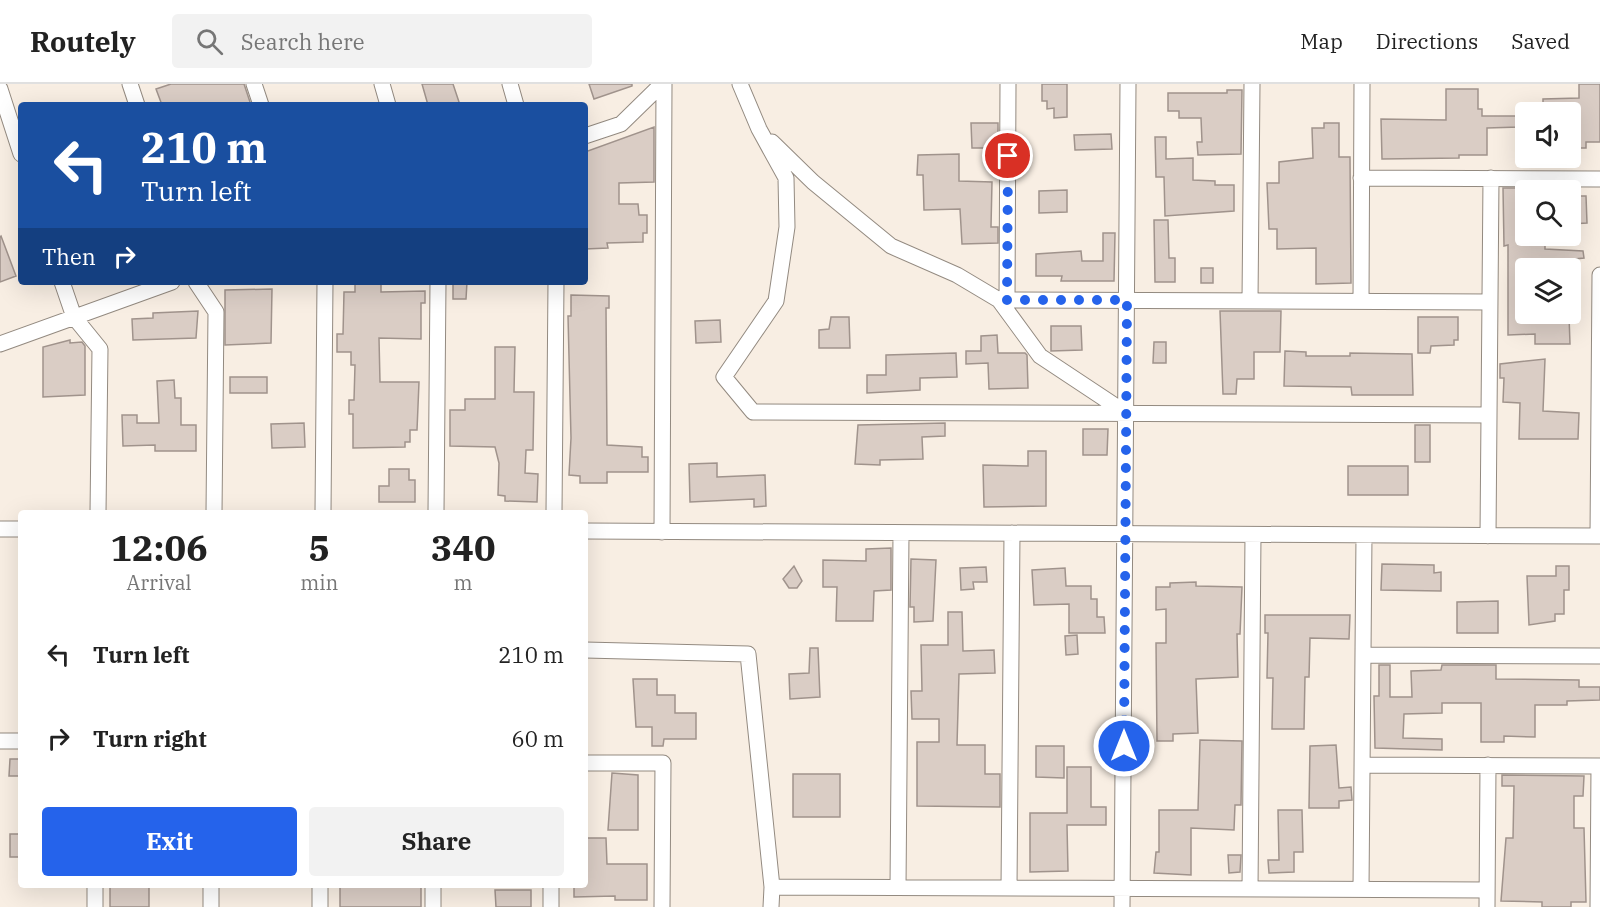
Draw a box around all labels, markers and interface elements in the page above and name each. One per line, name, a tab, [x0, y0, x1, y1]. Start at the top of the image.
search box	[172, 14, 592, 68]
text: Routely	[30, 23, 136, 60]
icon: search	[193, 25, 226, 58]
text: Search here	[241, 27, 365, 56]
text: Map	[1300, 27, 1343, 55]
text: Directions	[1376, 27, 1478, 55]
text: Saved	[1511, 27, 1570, 55]
map controls	[1515, 102, 1581, 324]
button: sound	[1515, 102, 1581, 168]
text: 210 m	[141, 120, 267, 175]
icon: left	[42, 126, 120, 204]
pin	[982, 130, 1033, 181]
icon: arrive	[991, 139, 1024, 172]
text: Turn left	[141, 173, 252, 208]
button: search	[1515, 180, 1581, 246]
icon: right	[108, 240, 141, 273]
text: Then	[42, 242, 96, 271]
button: layers	[1515, 258, 1581, 324]
text: 12:06	[110, 524, 208, 571]
text: 5	[308, 524, 330, 571]
text: 340	[431, 524, 496, 571]
text: Arrival	[127, 569, 192, 596]
text: min	[300, 569, 338, 596]
text: m	[454, 569, 473, 596]
icon: left	[42, 638, 75, 671]
text: Turn left	[93, 640, 189, 669]
text: 210 m	[498, 640, 564, 669]
position arrow	[1092, 714, 1156, 778]
icon: right	[42, 722, 75, 755]
text: Turn right	[93, 724, 207, 753]
text: 60 m	[512, 724, 564, 753]
button: Exit	[42, 807, 297, 876]
button: Share	[309, 807, 564, 876]

